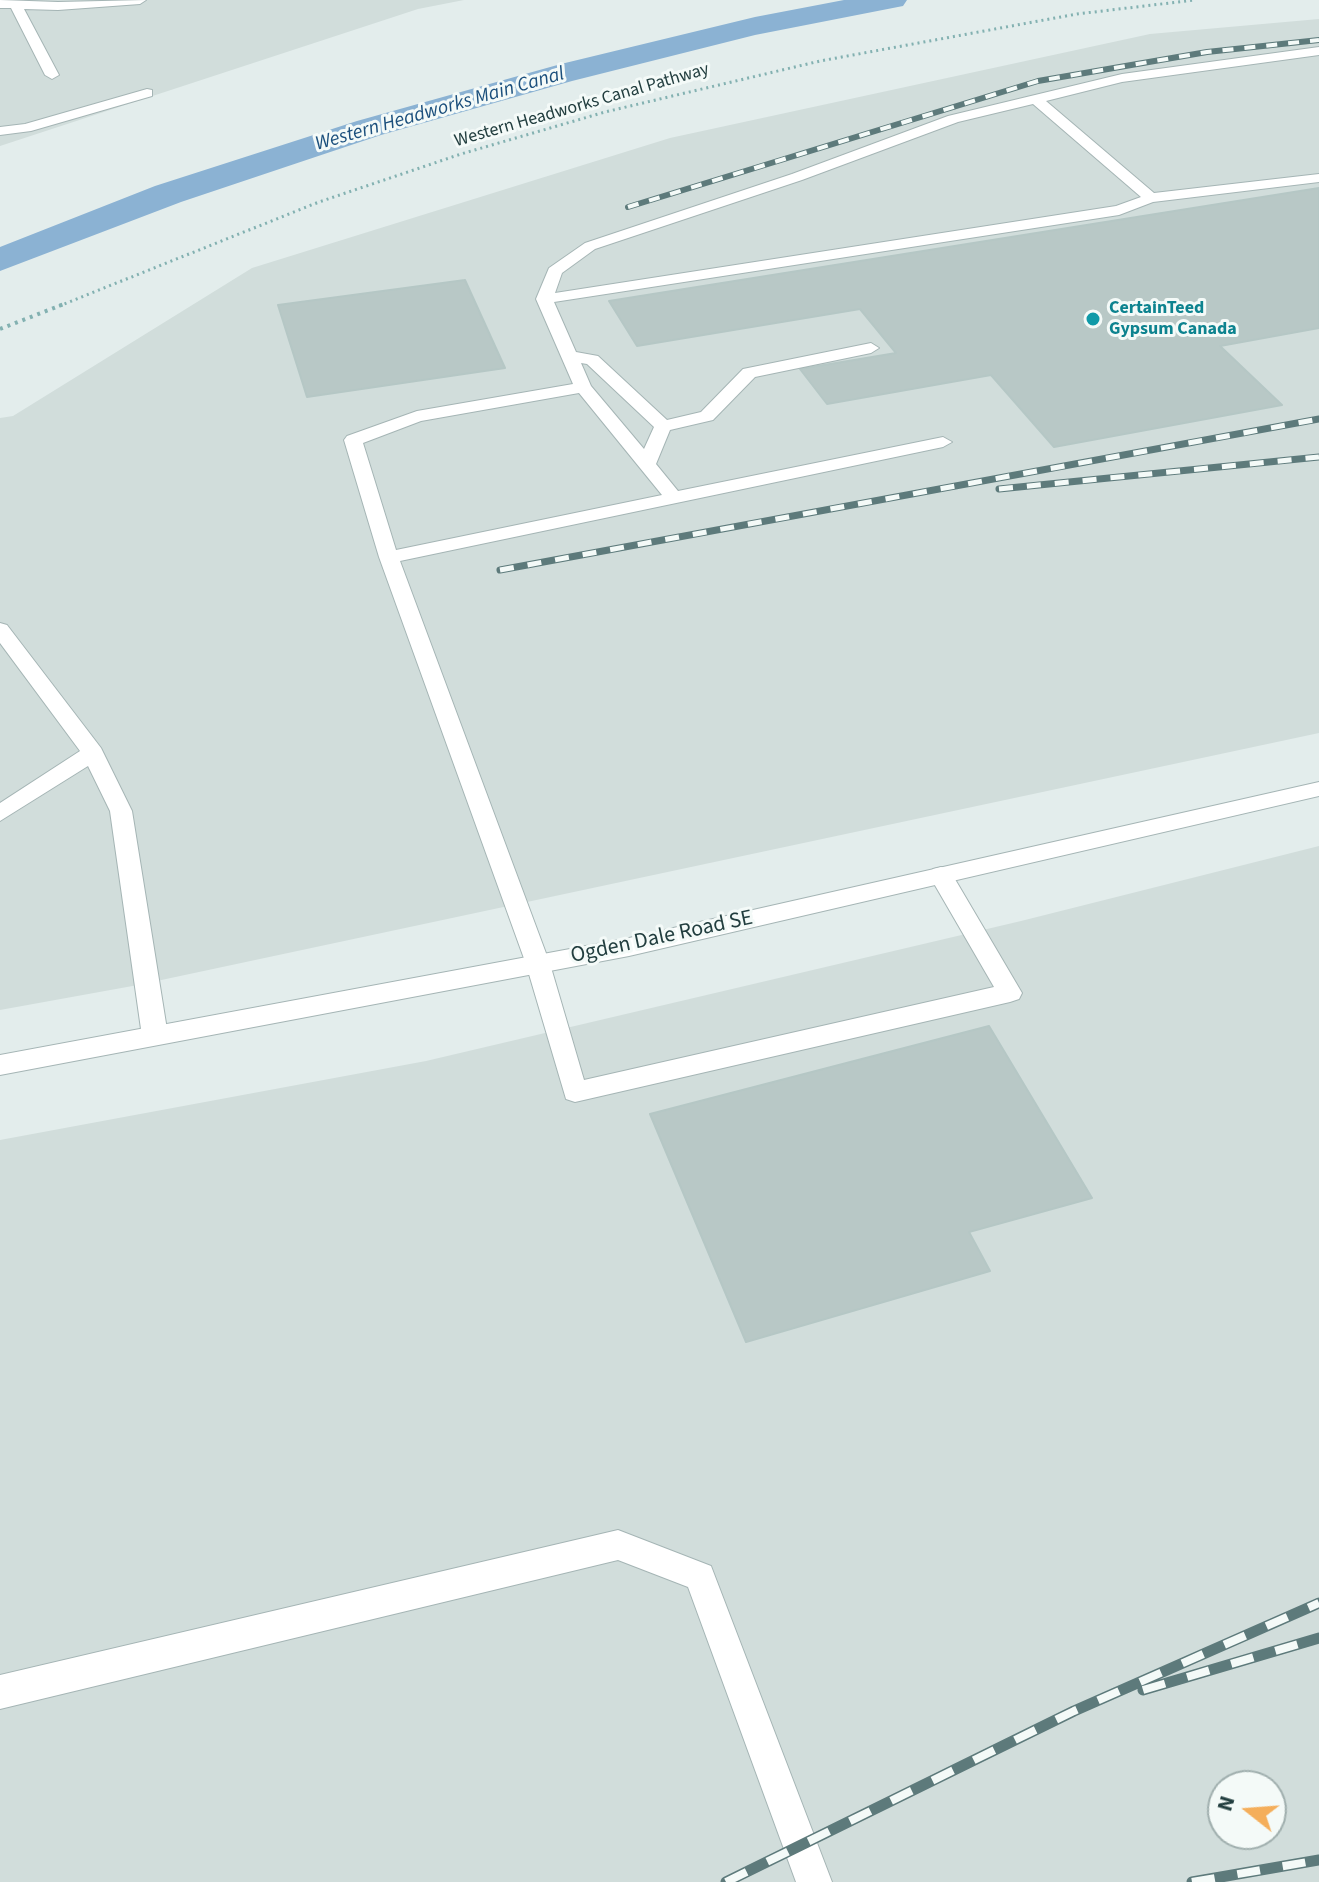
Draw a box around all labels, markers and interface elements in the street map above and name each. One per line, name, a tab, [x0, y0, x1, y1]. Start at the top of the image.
street label: Western Headworks Canal Pathway	[452, 59, 712, 153]
water label: Western Headworks Main Canal	[313, 63, 567, 157]
place label: CertainTeed Gypsum Canada	[1109, 298, 1237, 340]
marker: CertainTeed Gypsum Canada	[1084, 310, 1102, 328]
street label: Ogden Dale Road SE	[569, 906, 755, 970]
north arrow	[1207, 1770, 1287, 1850]
text: N	[1209, 1792, 1243, 1815]

